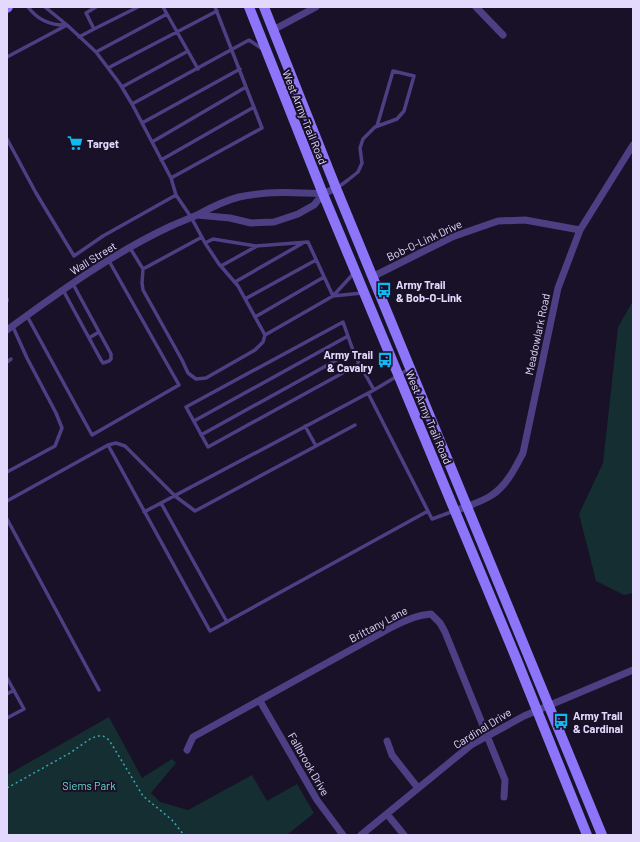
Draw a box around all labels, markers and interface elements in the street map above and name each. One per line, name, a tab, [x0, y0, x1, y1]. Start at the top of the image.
street label: West Army Trail Road	[280, 68, 330, 166]
supermarket icon: Target	[66, 134, 84, 152]
place label: Target	[87, 137, 119, 150]
street label: Bob-O-Link Drive	[384, 217, 464, 263]
street label: Wall Street	[67, 239, 119, 277]
place label: Army Trail & Bob-O-Link	[396, 278, 462, 304]
bus stop icon: Army Trail & Bob-O-Link	[375, 281, 393, 299]
street label: Meadowlark Road	[522, 292, 552, 376]
place label: Army Trail & Cavalry	[323, 348, 373, 374]
bus stop icon: Army Trail & Cavalry	[376, 351, 394, 369]
street label: West Army Trail Road	[403, 368, 455, 466]
street label: Brittany Lane	[347, 603, 409, 645]
street label: Cardinal Drive	[451, 705, 513, 751]
place label: Army Trail & Cardinal	[573, 709, 623, 735]
bus stop icon: Army Trail & Cardinal	[552, 712, 570, 730]
street label: Fallbrook Drive	[286, 730, 332, 798]
park label: Siems Park	[62, 779, 116, 792]

